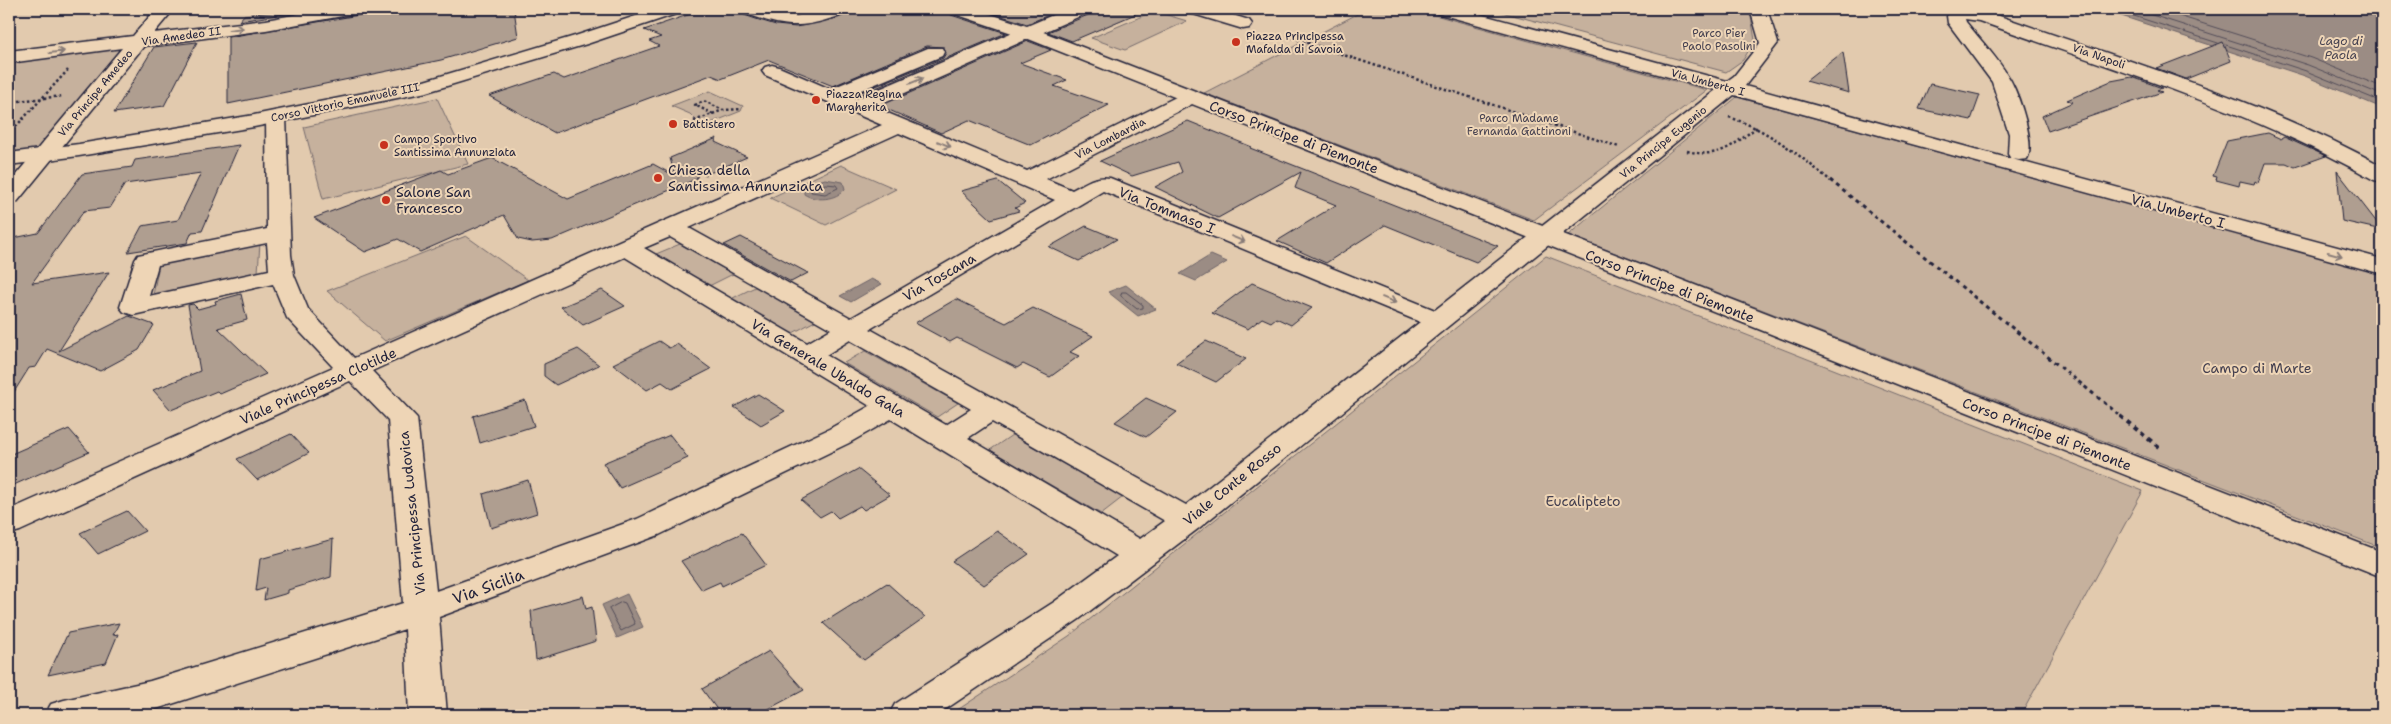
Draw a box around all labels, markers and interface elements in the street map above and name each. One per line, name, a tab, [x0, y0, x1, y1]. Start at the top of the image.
street label: Via Amedeo II	[140, 23, 222, 49]
one-way arrow	[227, 24, 243, 34]
park label: Parco Pier Paolo Pasolini	[1682, 26, 1756, 54]
place label: Piazza Principessa Mafalda di Savoia	[1246, 29, 1344, 57]
water label: Lago di Paola	[2319, 33, 2363, 63]
marker: Piazza Principessa Mafalda di Savoia	[1230, 36, 1242, 48]
street label: Via Napoli	[2070, 40, 2127, 73]
street label: Via Principe Amedeo	[55, 46, 136, 140]
one-way arrow	[49, 47, 65, 57]
street label: Via Umberto I	[1669, 65, 1747, 100]
one-way arrow	[908, 75, 923, 85]
street label: Corso Vittorio Emanuele III	[270, 79, 421, 126]
place label: Piazza Regina Margherita	[826, 87, 902, 115]
marker: Piazza Regina Margherita	[810, 94, 822, 106]
street label: Corso Principe di Piemonte	[1207, 96, 1381, 178]
street label: Via Principe Eugenio	[1617, 102, 1710, 182]
park label: Parco Madame Fernanda Gattinoni	[1467, 111, 1571, 139]
street label: Via Lombardia	[1072, 114, 1148, 163]
place label: Battistero	[683, 117, 735, 132]
marker: Battistero	[667, 118, 679, 130]
place label: Campo Sportivo Santissima Annunziata	[394, 132, 516, 160]
marker: Campo Sportivo Santissima Annunziata	[378, 139, 390, 151]
one-way arrow	[936, 140, 951, 149]
place label: Chiesa della Santissima Annunziata	[668, 161, 823, 195]
marker: Chiesa della Santissima Annunziata	[652, 172, 664, 184]
street label: Via Tommaso I	[1116, 182, 1218, 238]
place label: Salone San Francesco	[396, 183, 471, 217]
street label: Via Umberto I	[2129, 190, 2227, 232]
marker: Salone San Francesco	[380, 194, 392, 206]
one-way arrow	[1230, 235, 1245, 244]
street label: Corso Principe di Piemonte	[1583, 245, 1757, 327]
street label: Via Toscana	[899, 249, 979, 305]
one-way arrow	[2327, 250, 2343, 259]
one-way arrow	[1381, 296, 1396, 305]
street label: Via Generale Ubaldo Gala	[748, 315, 909, 421]
street label: Viale Principessa Clotilde	[237, 343, 399, 429]
park label: Campo di Marte	[2202, 359, 2312, 377]
street label: Corso Principe di Piemonte	[1960, 393, 2134, 475]
street label: Via Principessa Ludovica	[394, 430, 430, 596]
street label: Viale Conte Rosso	[1179, 439, 1285, 529]
park label: Eucalipteto	[1545, 492, 1621, 510]
street label: Via Sicilia	[450, 564, 527, 609]

